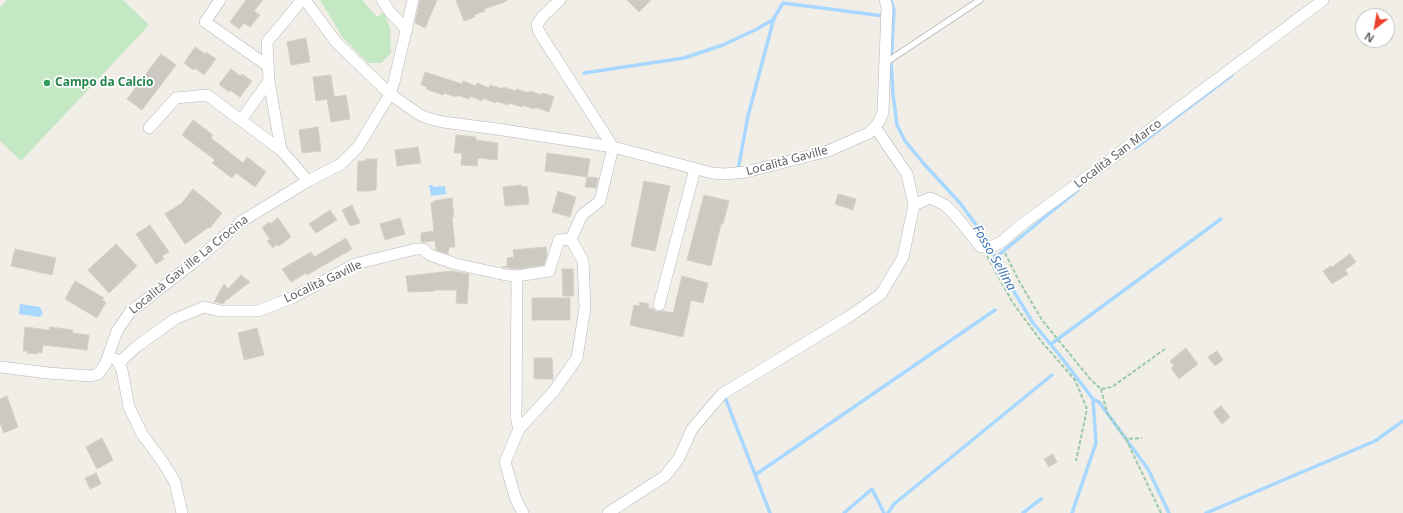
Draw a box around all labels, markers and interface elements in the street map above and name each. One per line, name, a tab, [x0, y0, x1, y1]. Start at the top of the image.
north arrow	[1355, 8, 1395, 48]
text: N	[1361, 29, 1377, 47]
place label: Campo da Calcio	[55, 76, 153, 90]
marker: Campo da Calcio	[42, 78, 52, 88]
street label: Località San Marco	[1071, 116, 1165, 192]
street label: Località Gaville	[745, 143, 829, 179]
street label: Località Gav ille La Crocina	[127, 213, 251, 317]
water label: Fosso Sellina	[969, 222, 1019, 294]
street label: Località Gaville	[282, 258, 364, 306]

